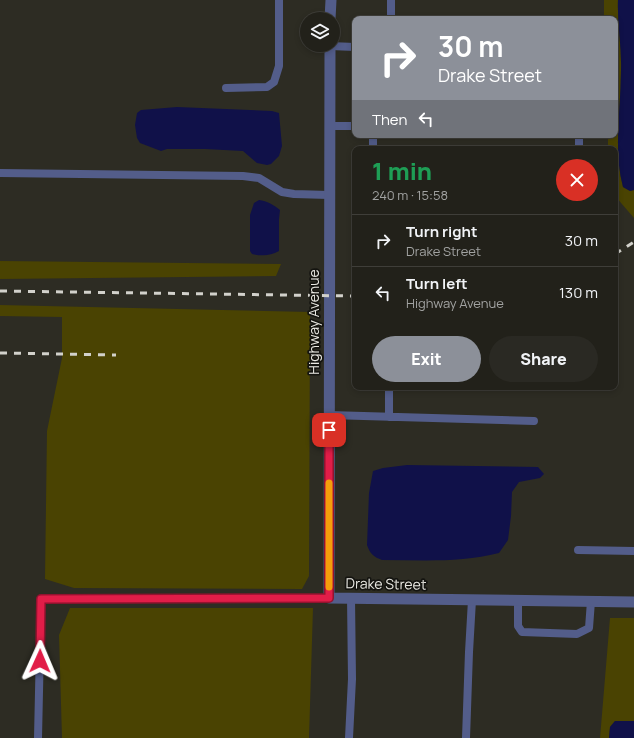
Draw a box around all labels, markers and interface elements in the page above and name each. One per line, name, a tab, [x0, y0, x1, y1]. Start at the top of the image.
map controls	[300, 12, 340, 52]
button: layers	[300, 12, 340, 52]
text: 30 m	[438, 27, 503, 65]
icon: right	[372, 32, 424, 84]
text: Drake Street	[438, 63, 542, 87]
icon: left	[415, 108, 437, 130]
text: Then	[372, 109, 407, 130]
text: 1 min	[372, 154, 432, 187]
button: close	[556, 159, 598, 201]
text: 240 m · 15:58	[372, 186, 448, 204]
text: Turn right	[406, 221, 477, 242]
icon: right	[372, 230, 394, 252]
text: 30 m	[565, 230, 598, 251]
text: Drake Street	[406, 242, 481, 260]
street label: Highway Avenue	[304, 269, 323, 375]
text: Turn left	[406, 273, 468, 294]
icon: left	[372, 282, 394, 304]
text: 130 m	[559, 282, 598, 303]
text: Highway Avenue	[406, 294, 504, 312]
button: Exit	[372, 336, 481, 382]
button: Share	[489, 336, 598, 382]
pin	[312, 413, 346, 447]
icon: arrive	[318, 419, 340, 441]
street label: Drake Street	[345, 573, 427, 594]
position arrow	[19, 640, 61, 682]

